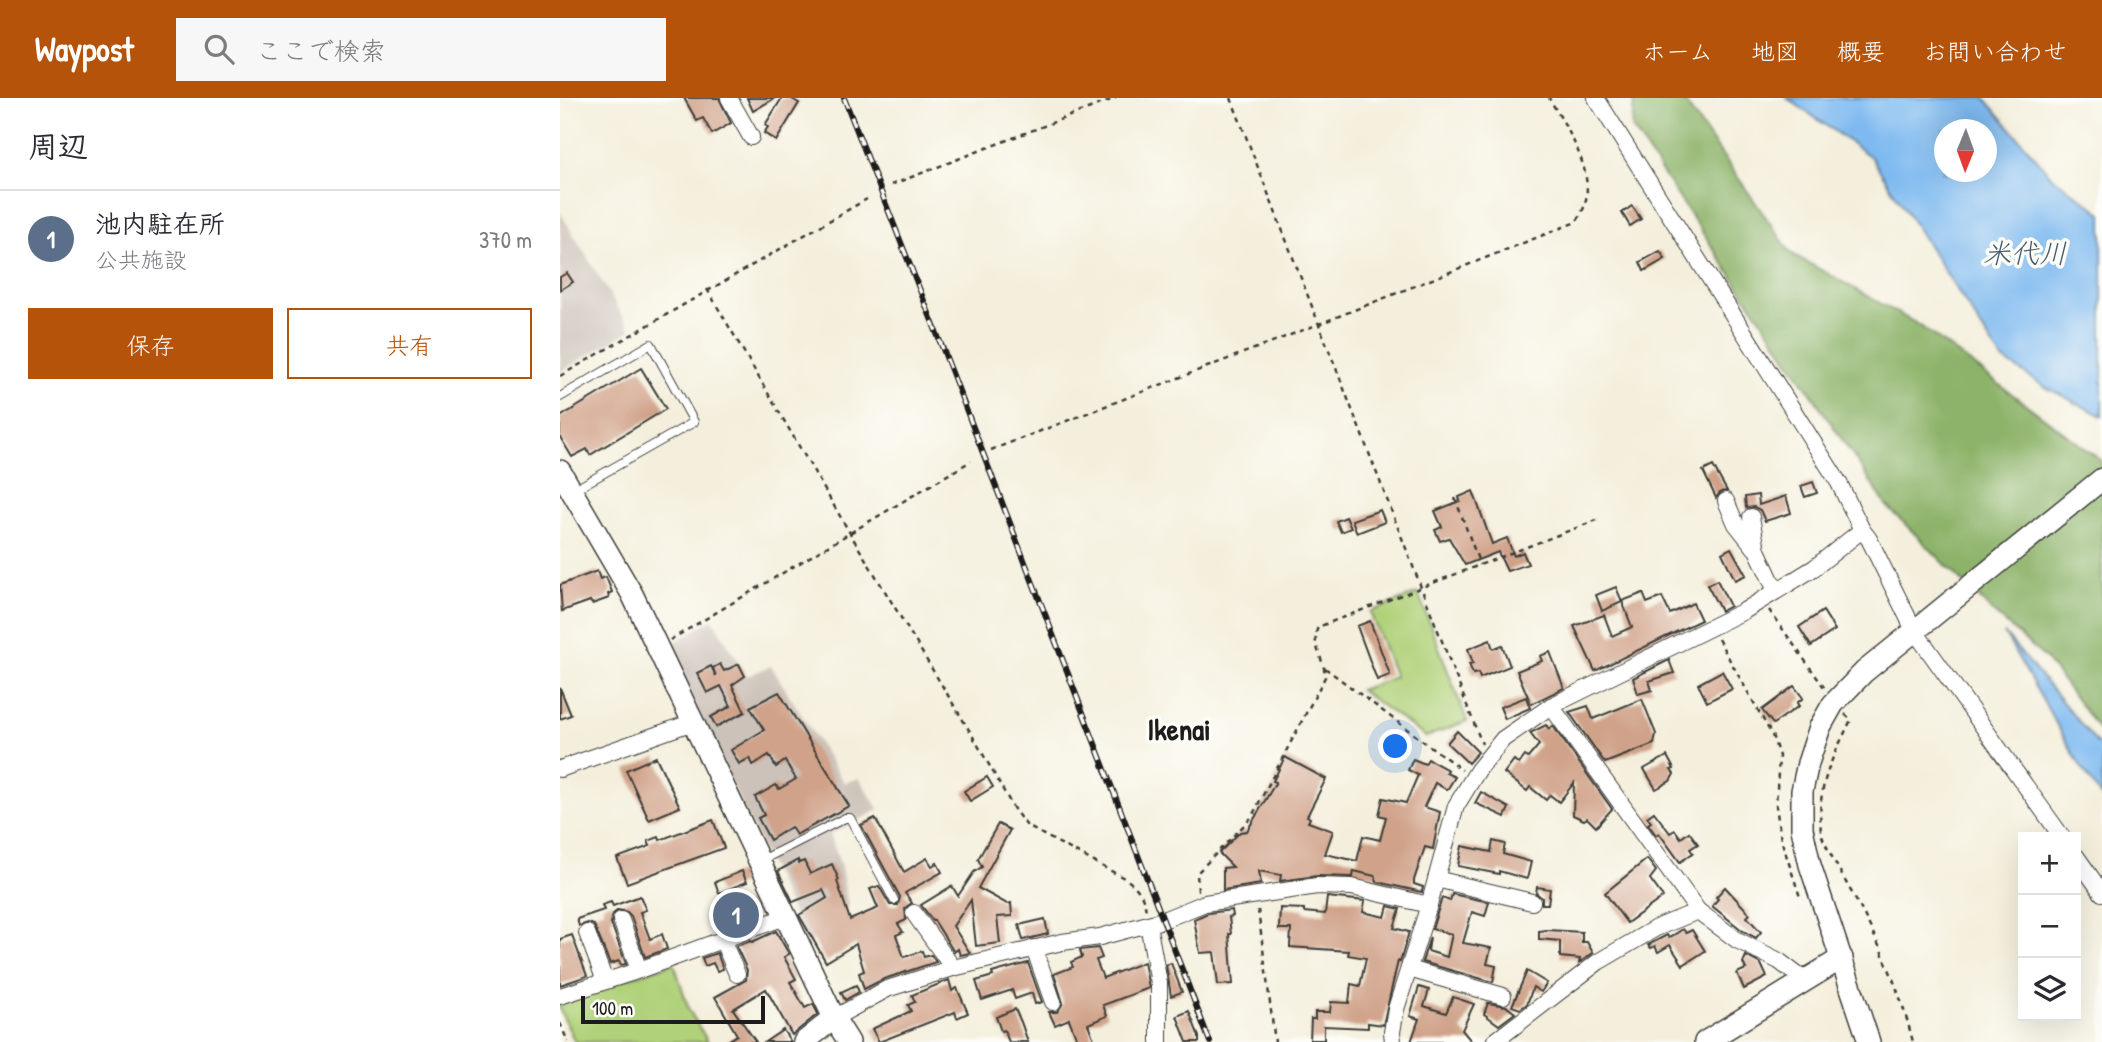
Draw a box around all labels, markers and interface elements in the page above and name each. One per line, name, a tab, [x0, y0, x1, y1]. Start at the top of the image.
search box	[176, 18, 666, 81]
text: Waypost	[35, 27, 134, 71]
icon: search	[200, 30, 238, 68]
text: ここで検索	[256, 33, 386, 68]
text: ホーム	[1642, 35, 1713, 67]
text: 地図	[1751, 35, 1799, 67]
text: 概要	[1837, 35, 1885, 67]
text: お問い合わせ	[1923, 35, 2067, 67]
north arrow	[1934, 119, 1997, 182]
text: 周辺	[28, 126, 88, 166]
text: 池内駐在所	[95, 206, 225, 241]
text: 1	[47, 224, 55, 255]
text: 370 m	[479, 224, 532, 255]
water label: 米代川	[1983, 234, 2067, 272]
text: 公共施設	[95, 244, 187, 275]
button: 保存	[28, 308, 273, 379]
button: 共有	[287, 308, 532, 379]
district label: Ikenai	[1147, 709, 1211, 749]
your location	[1378, 729, 1412, 763]
map controls	[2018, 832, 2081, 1021]
button: +	[2018, 832, 2081, 895]
pin: 1	[713, 889, 759, 941]
button: −	[2018, 895, 2081, 958]
button: layers	[2018, 958, 2081, 1021]
scale bar	[581, 993, 765, 1025]
text: 100 m	[592, 995, 633, 1021]

